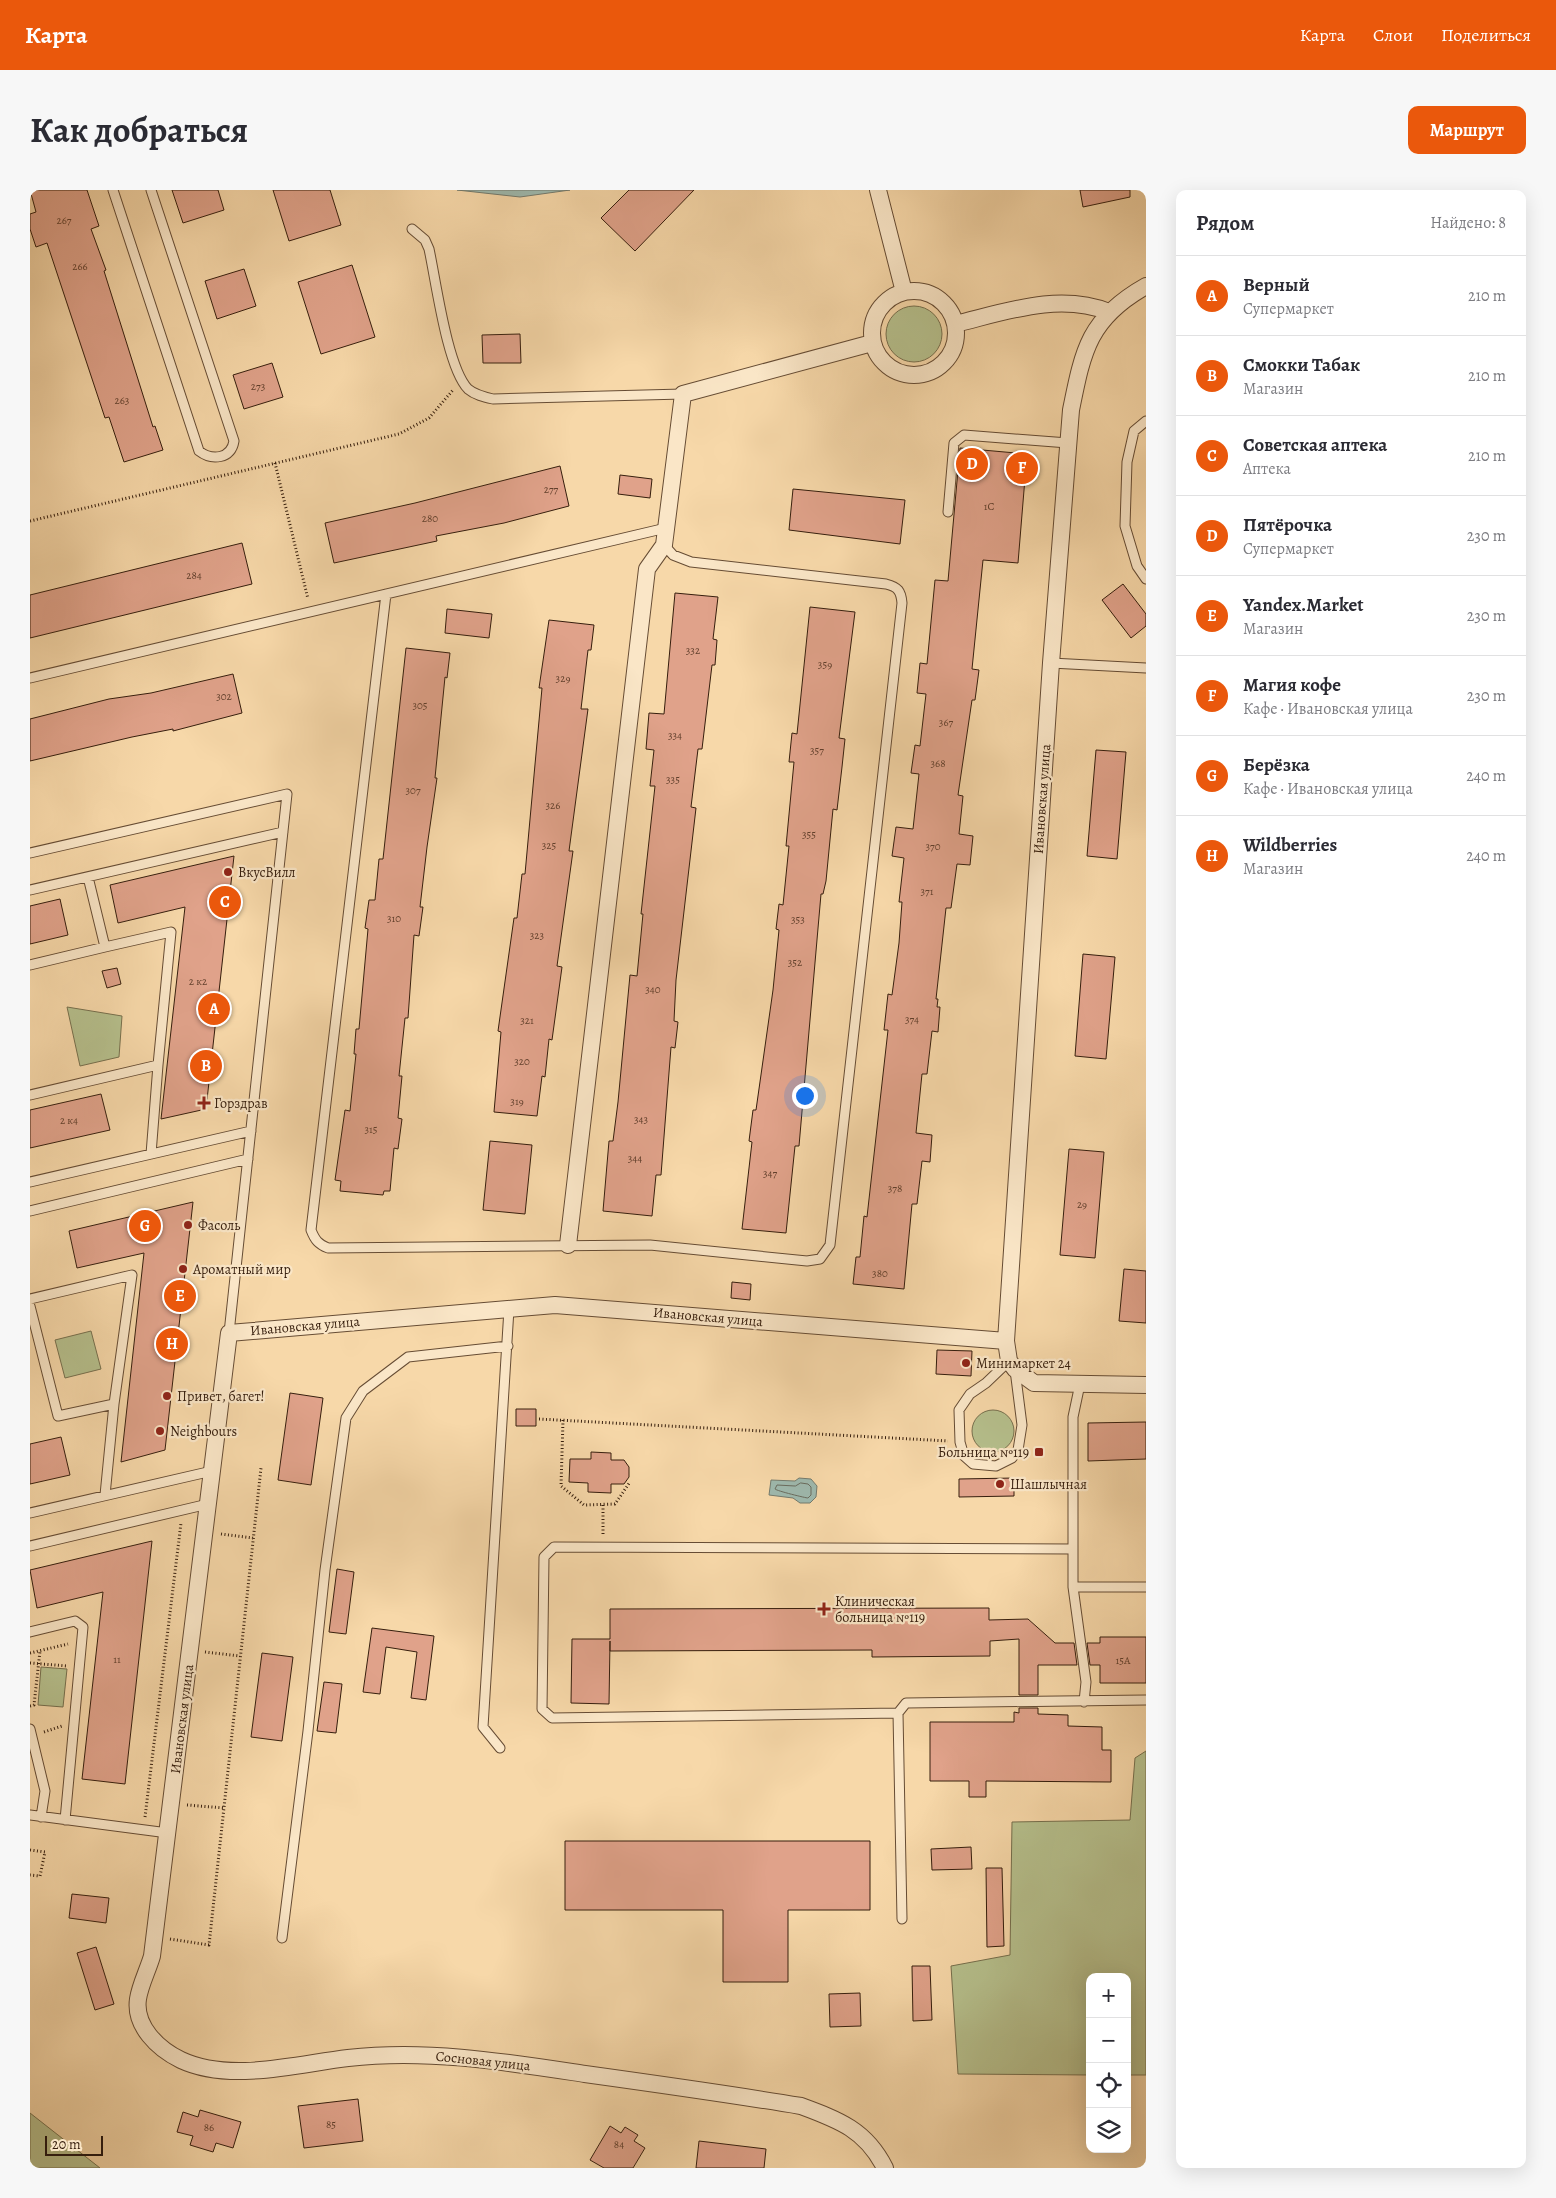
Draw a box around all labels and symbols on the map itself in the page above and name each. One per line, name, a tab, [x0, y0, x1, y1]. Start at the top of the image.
house number: 267	[57, 213, 72, 228]
house number: 266	[72, 259, 88, 274]
house number: 273	[251, 379, 265, 394]
house number: 263	[115, 393, 129, 408]
pin: D	[956, 445, 988, 483]
pin: F	[1006, 449, 1038, 487]
house number: 277	[544, 482, 559, 497]
house number: 1С	[984, 499, 994, 514]
house number: 280	[422, 511, 438, 526]
house number: 284	[186, 568, 202, 583]
house number: 332	[686, 643, 700, 658]
house number: 359	[818, 657, 832, 672]
house number: 329	[556, 671, 570, 686]
house number: 302	[216, 689, 232, 704]
house number: 305	[412, 698, 428, 713]
house number: 367	[939, 715, 954, 730]
house number: 334	[668, 728, 682, 743]
house number: 357	[810, 743, 824, 758]
street label: Ивановская улица	[1029, 743, 1055, 855]
house number: 368	[931, 756, 946, 771]
house number: 335	[666, 772, 680, 787]
house number: 307	[405, 783, 421, 798]
house number: 326	[546, 798, 560, 813]
house number: 355	[802, 827, 816, 842]
house number: 325	[542, 838, 557, 853]
house number: 370	[925, 839, 941, 854]
place label: ВкусВилл	[238, 863, 296, 882]
marker: ВкусВилл	[222, 866, 234, 878]
pin: C	[209, 883, 241, 921]
house number: 371	[921, 884, 934, 899]
house number: 310	[387, 911, 401, 926]
house number: 353	[791, 912, 805, 927]
house number: 323	[530, 928, 544, 943]
house number: 352	[788, 955, 802, 970]
house number: 2 к2	[189, 974, 207, 989]
house number: 340	[645, 982, 661, 997]
pin: A	[198, 990, 230, 1028]
house number: 374	[905, 1012, 919, 1027]
house number: 321	[520, 1013, 534, 1028]
pin: B	[190, 1047, 222, 1085]
house number: 320	[514, 1054, 530, 1069]
your location	[792, 1083, 818, 1109]
place label: Горздрав	[214, 1094, 268, 1113]
house number: 319	[510, 1094, 524, 1109]
marker: Горздрав	[198, 1097, 210, 1109]
house number: 343	[634, 1112, 648, 1127]
house number: 2 к4	[60, 1113, 78, 1128]
house number: 315	[364, 1122, 378, 1137]
house number: 344	[628, 1151, 642, 1166]
house number: 347	[763, 1166, 777, 1181]
house number: 378	[888, 1181, 902, 1196]
house number: 29	[1077, 1197, 1087, 1212]
pin: G	[129, 1207, 161, 1245]
place label: Фасоль	[198, 1216, 240, 1235]
marker: Фасоль	[182, 1219, 194, 1231]
place label: Ароматный мир	[192, 1260, 291, 1279]
marker: Ароматный мир	[177, 1263, 189, 1275]
house number: 380	[872, 1266, 888, 1281]
pin: E	[164, 1277, 196, 1315]
street label: Ивановская улица	[652, 1303, 764, 1331]
street label: Ивановская улица	[249, 1312, 361, 1340]
pin: H	[156, 1325, 188, 1363]
place label: Минимаркет 24	[976, 1354, 1071, 1373]
marker: Минимаркет 24	[960, 1357, 972, 1369]
place label: Привет, багет!	[177, 1387, 265, 1406]
marker: Привет, багет!	[161, 1390, 173, 1402]
place label: Neighbours	[170, 1422, 237, 1441]
marker: Neighbours	[154, 1425, 166, 1437]
place label: Больница №119	[938, 1443, 1029, 1462]
marker: Больница №119	[1033, 1446, 1045, 1458]
place label: Шашлычная	[1010, 1475, 1087, 1494]
marker: Шашлычная	[994, 1478, 1006, 1490]
place label: Клиническая больница №119	[835, 1592, 925, 1627]
marker: Клиническая больница №119	[817, 1602, 831, 1616]
house number: 11	[113, 1652, 121, 1667]
house number: 15А	[1116, 1653, 1131, 1668]
street label: Ивановская улица	[166, 1663, 198, 1775]
street label: Сосновая улица	[435, 2047, 532, 2075]
house number: 85	[326, 2117, 336, 2132]
house number: 86	[204, 2120, 214, 2135]
scale bar	[45, 2133, 102, 2156]
house number: 84	[614, 2137, 624, 2152]

